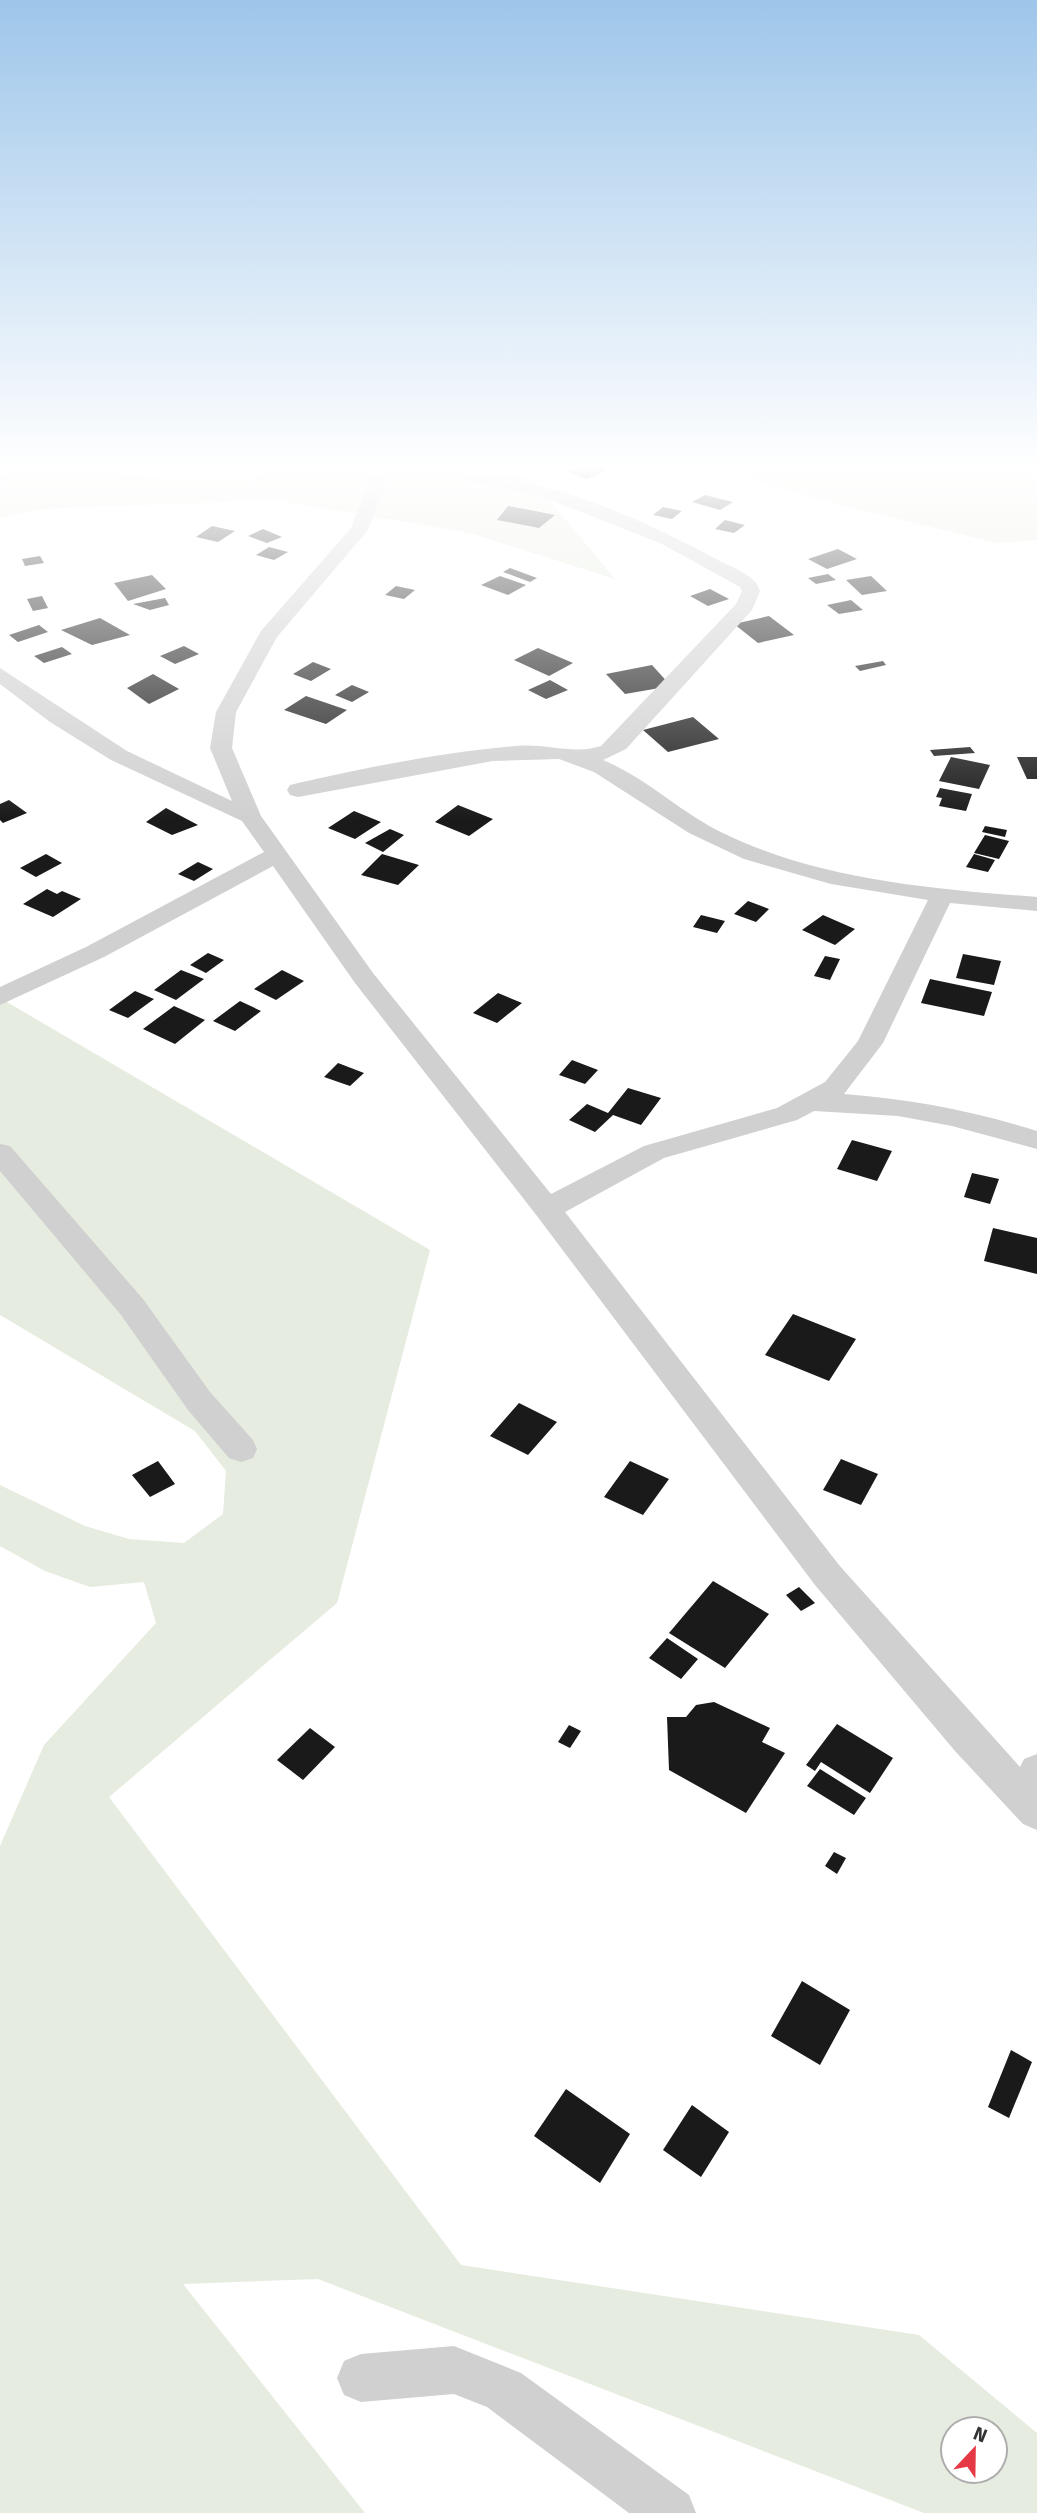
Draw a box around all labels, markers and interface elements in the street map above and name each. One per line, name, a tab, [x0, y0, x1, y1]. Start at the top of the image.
north arrow	[939, 2415, 1009, 2485]
text: N	[970, 2422, 990, 2448]

